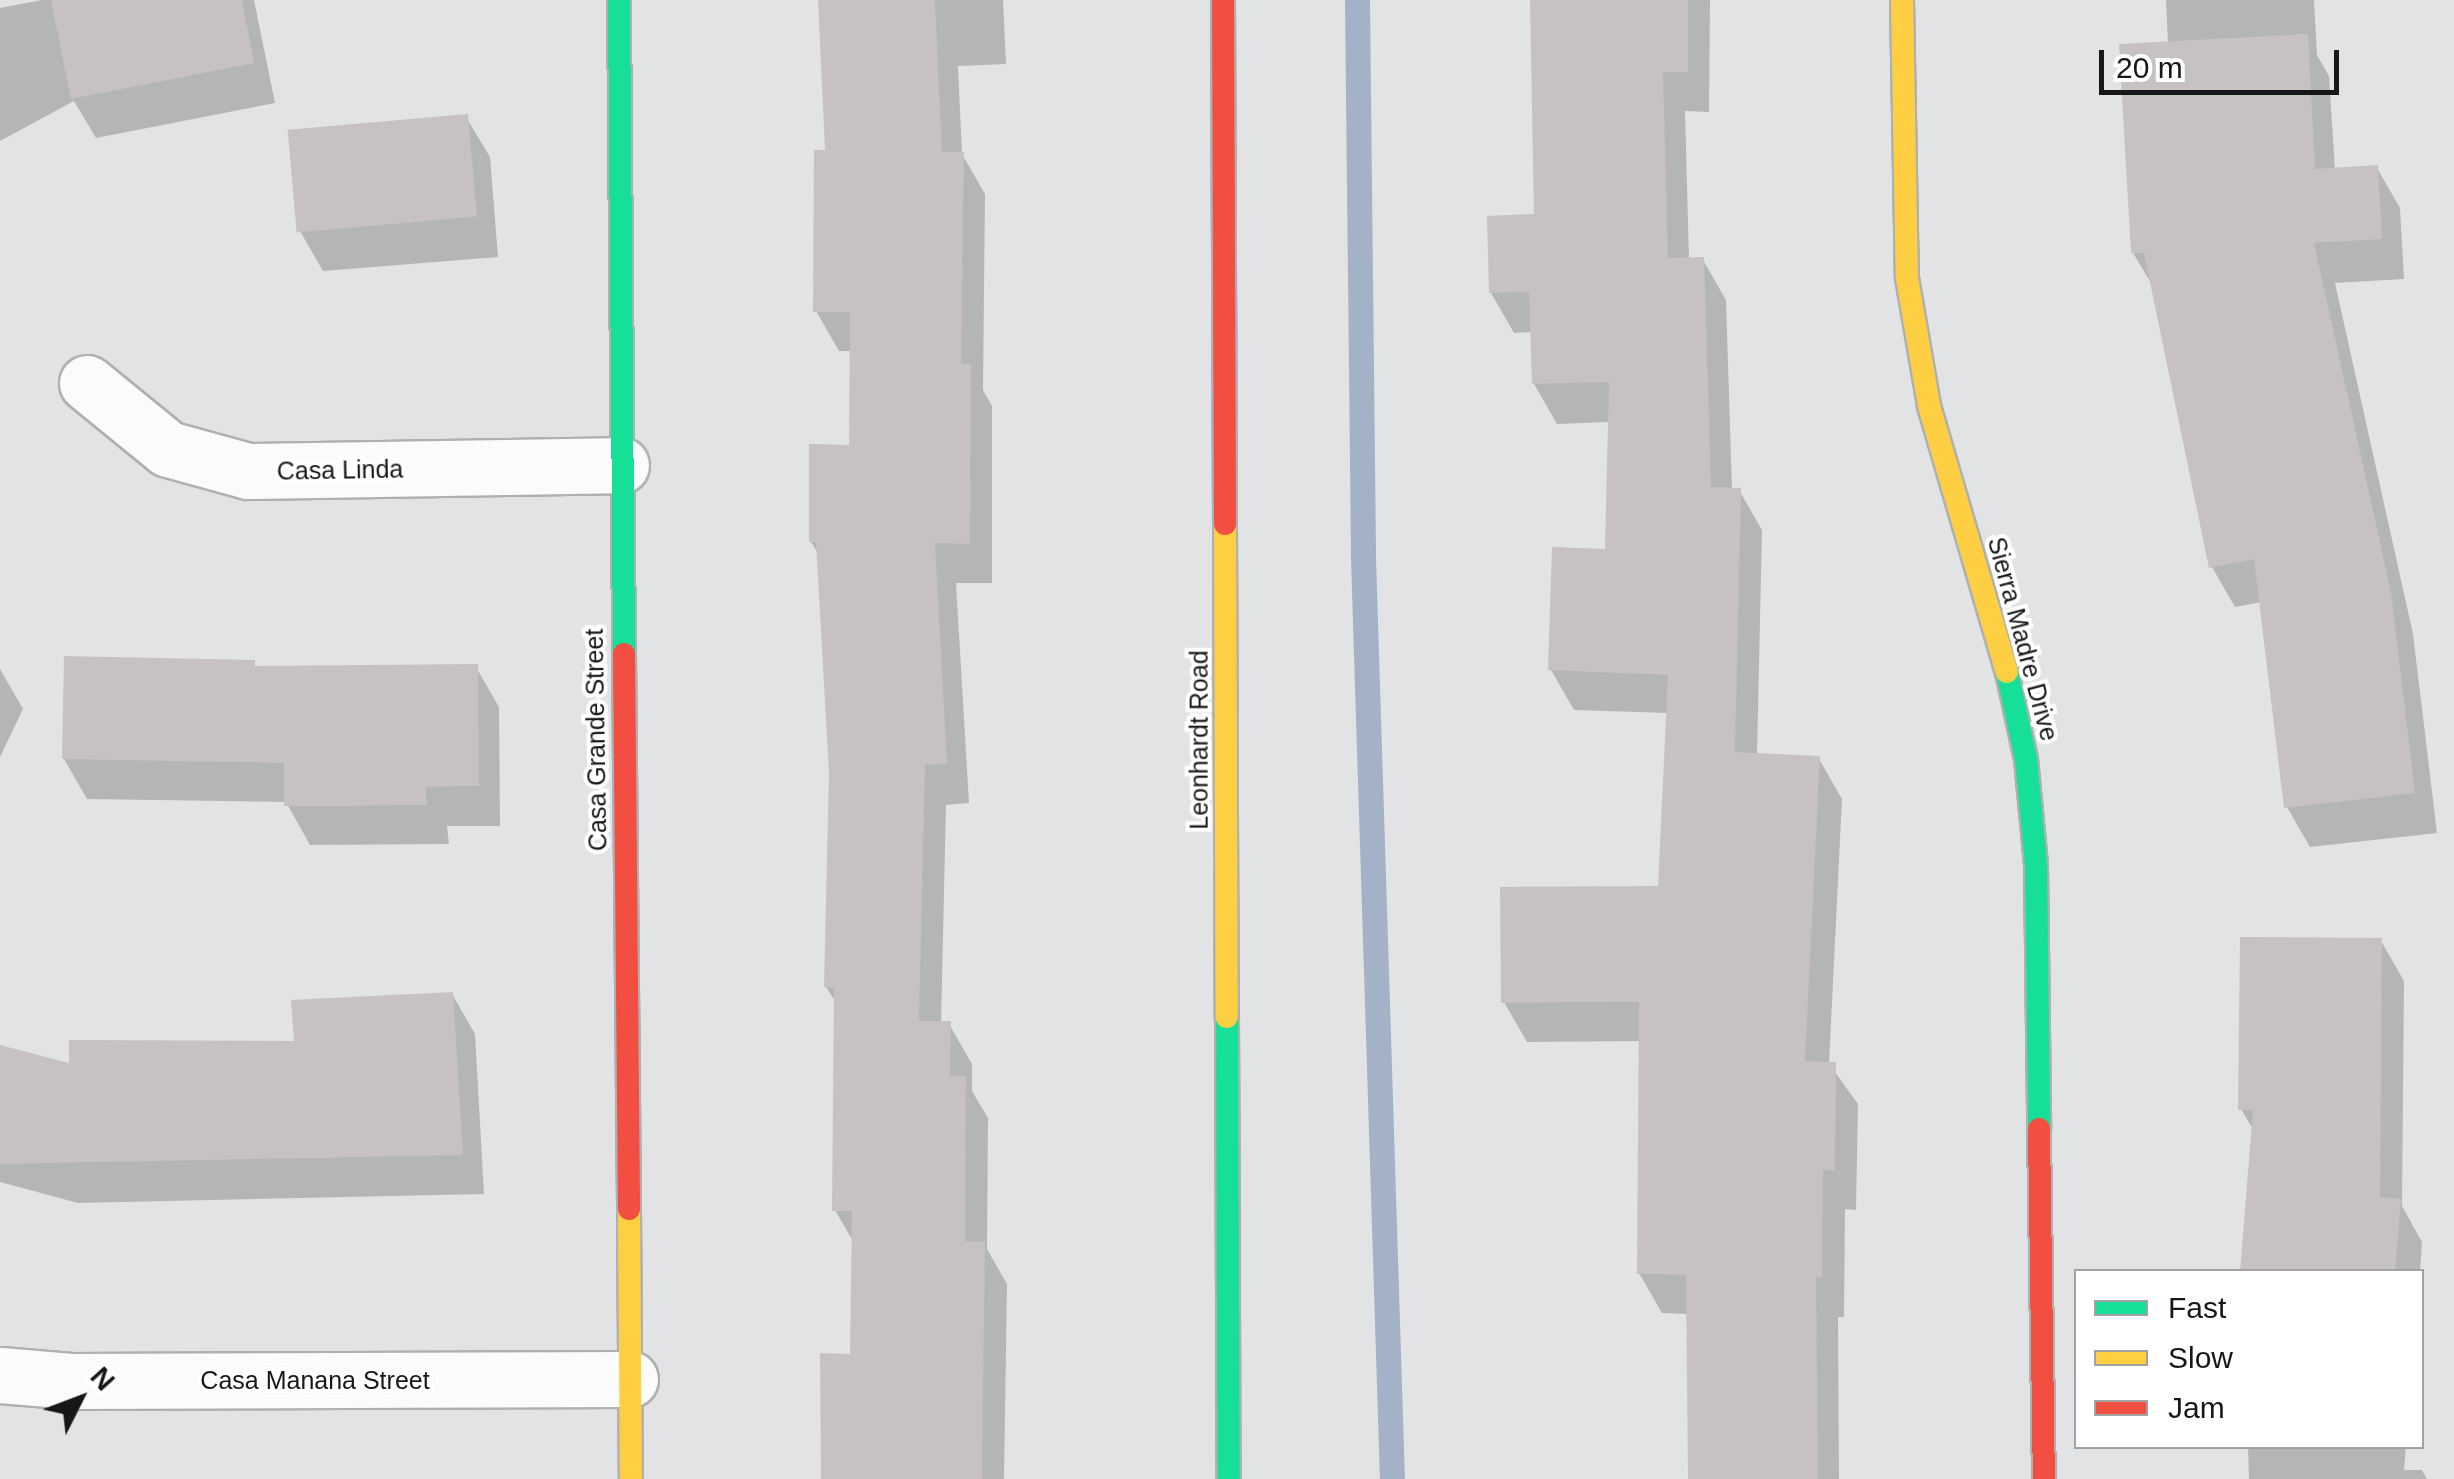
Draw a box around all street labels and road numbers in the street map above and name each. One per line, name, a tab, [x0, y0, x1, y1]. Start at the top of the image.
street label: Casa Linda	[277, 454, 403, 486]
street label: Sierra Madre Drive	[1981, 534, 2065, 744]
street label: Casa Grande Street	[579, 629, 613, 851]
street label: Leonhardt Road	[1184, 650, 1214, 830]
street label: Casa Manana Street	[200, 1365, 430, 1395]

